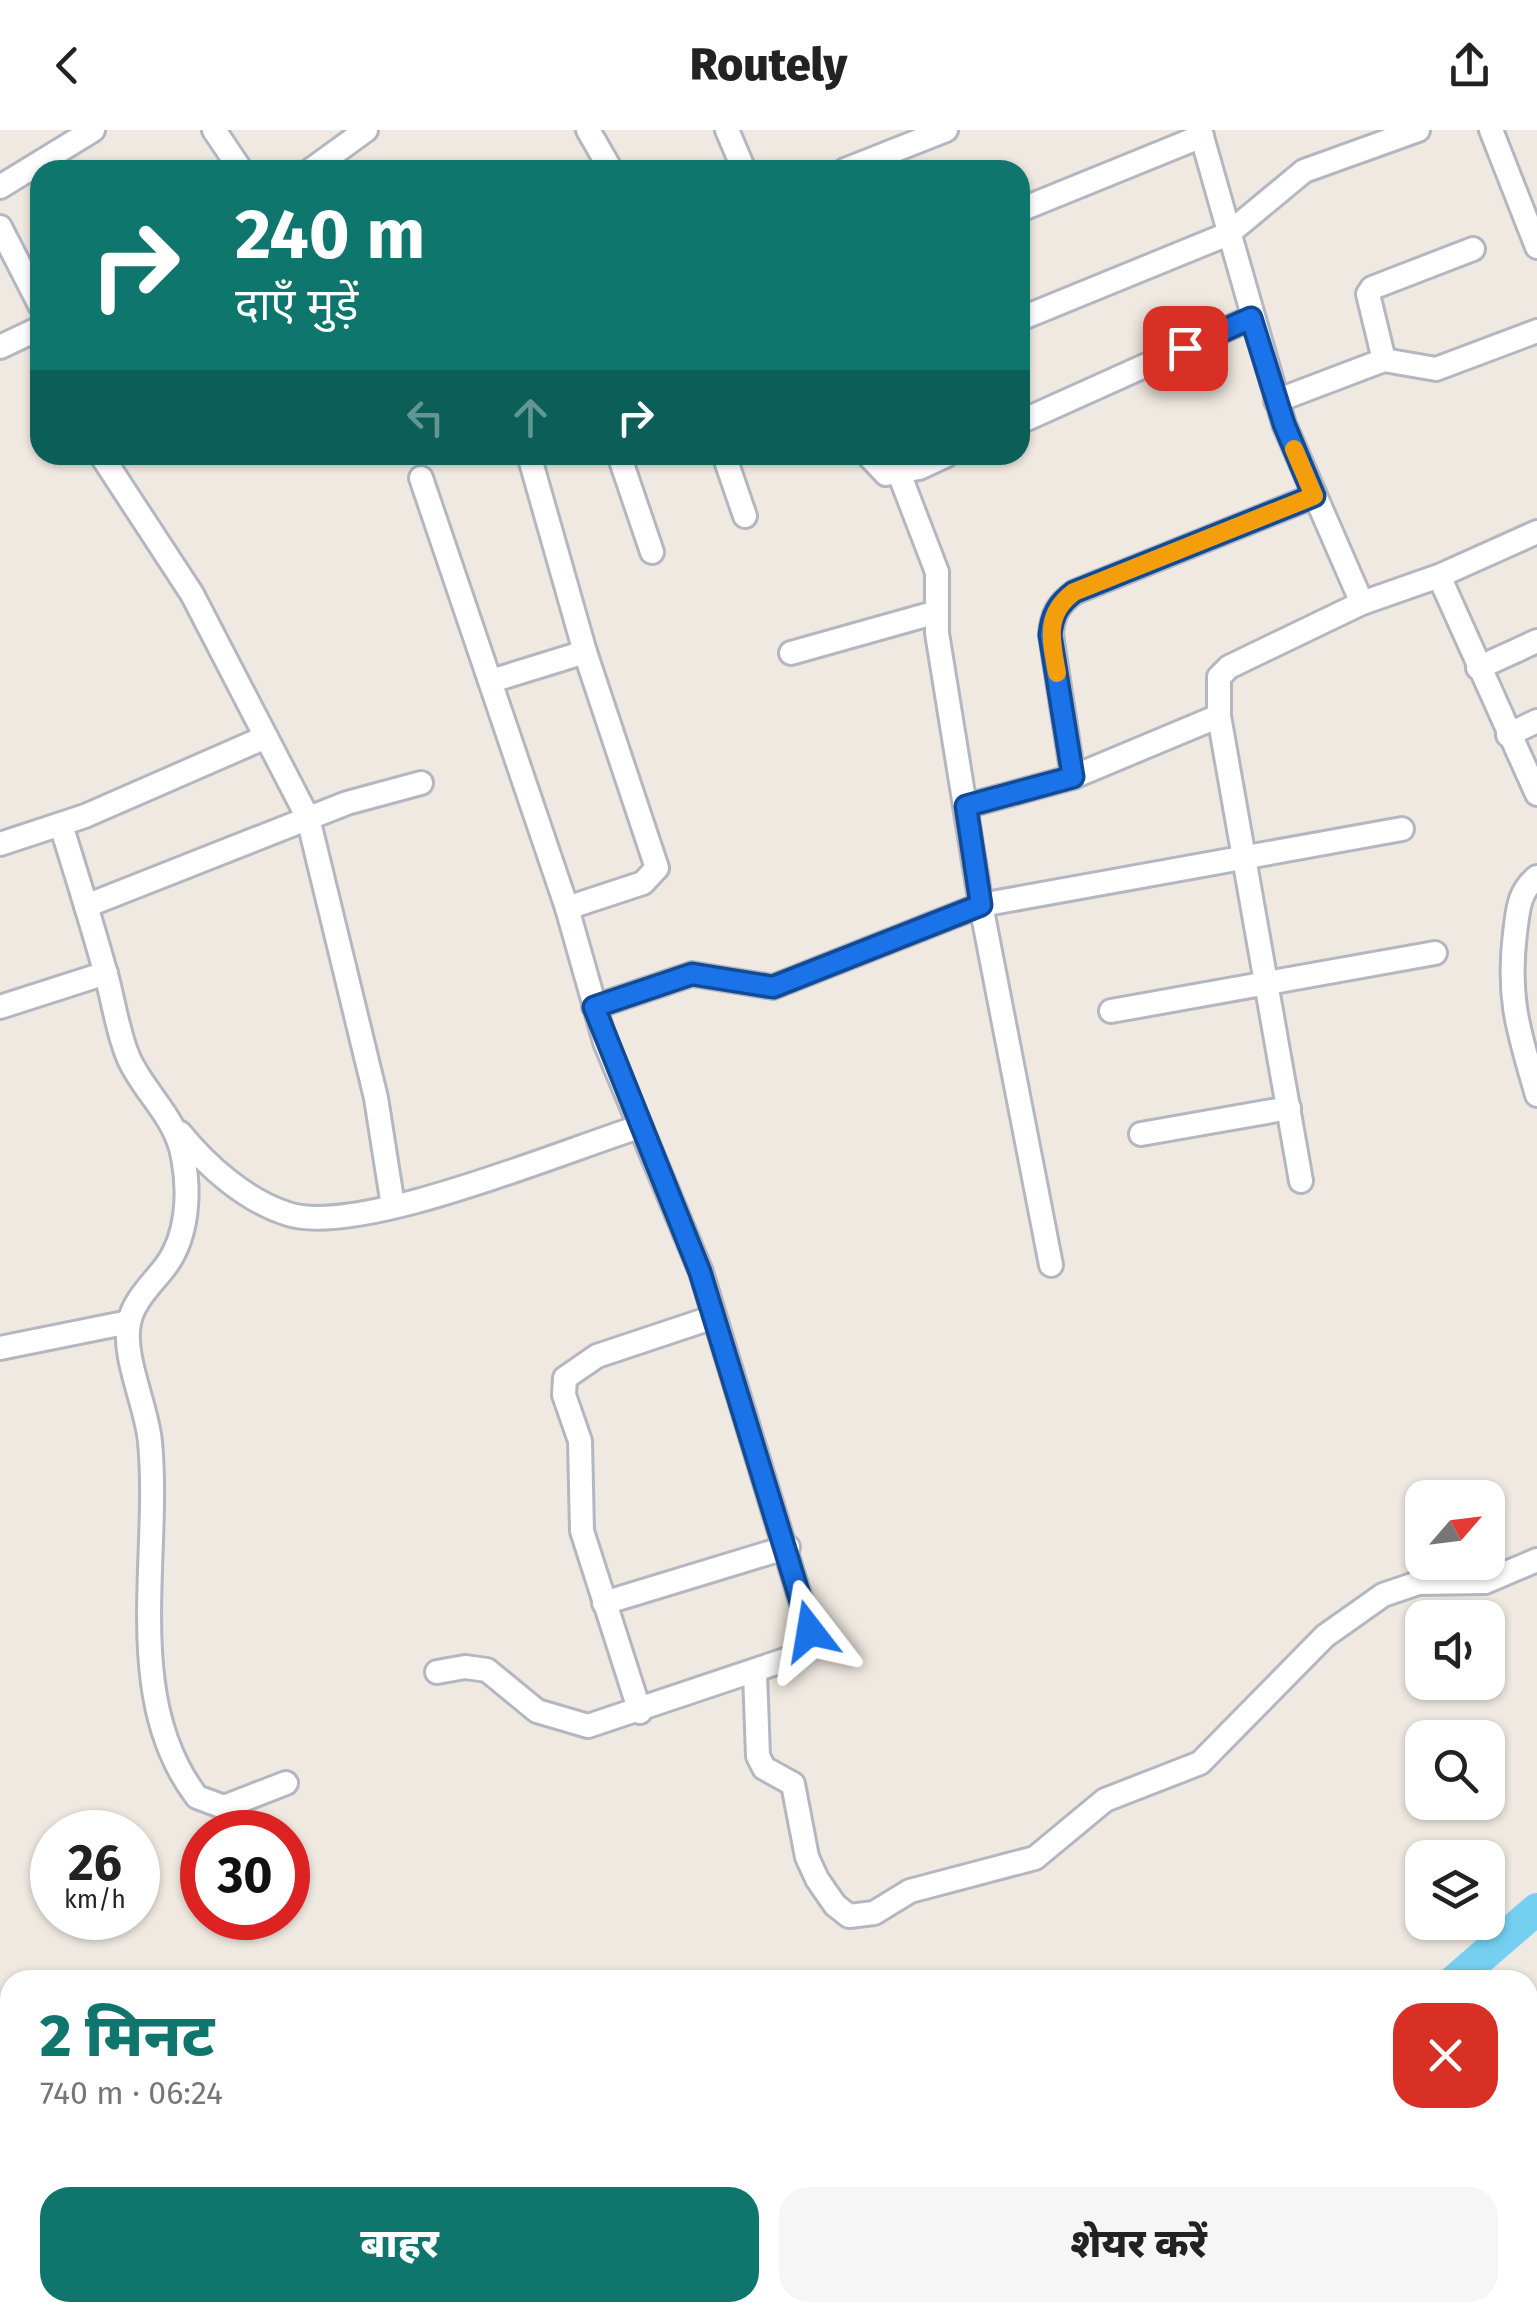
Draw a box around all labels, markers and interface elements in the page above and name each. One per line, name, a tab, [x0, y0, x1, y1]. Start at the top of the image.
icon: back	[40, 38, 95, 93]
text: Routely	[690, 38, 847, 92]
icon: share	[1442, 38, 1497, 93]
text: 240 m	[235, 193, 425, 277]
icon: right	[70, 200, 200, 330]
text: दाएँ मुड़ें	[235, 278, 358, 332]
pin	[1143, 306, 1228, 391]
icon: arrive	[1158, 321, 1213, 376]
icon: left	[398, 390, 453, 445]
icon: ahead	[503, 390, 558, 445]
icon: right	[608, 390, 663, 445]
north arrow	[1405, 1480, 1505, 1580]
map controls	[1405, 1480, 1505, 1940]
position arrow	[758, 1579, 862, 1683]
button: sound	[1405, 1600, 1505, 1700]
button: search	[1405, 1720, 1505, 1820]
speed limit sign: 30	[180, 1810, 310, 1940]
text: 26	[68, 1833, 122, 1893]
button: layers	[1405, 1840, 1505, 1940]
text: km/h	[64, 1885, 126, 1915]
text: 2 मिनट	[40, 2000, 214, 2072]
button: close	[1393, 2003, 1498, 2108]
text: 740 m · 06:24	[40, 2074, 223, 2112]
button: बाहर	[40, 2187, 759, 2302]
button: शेयर करें	[779, 2187, 1498, 2302]

